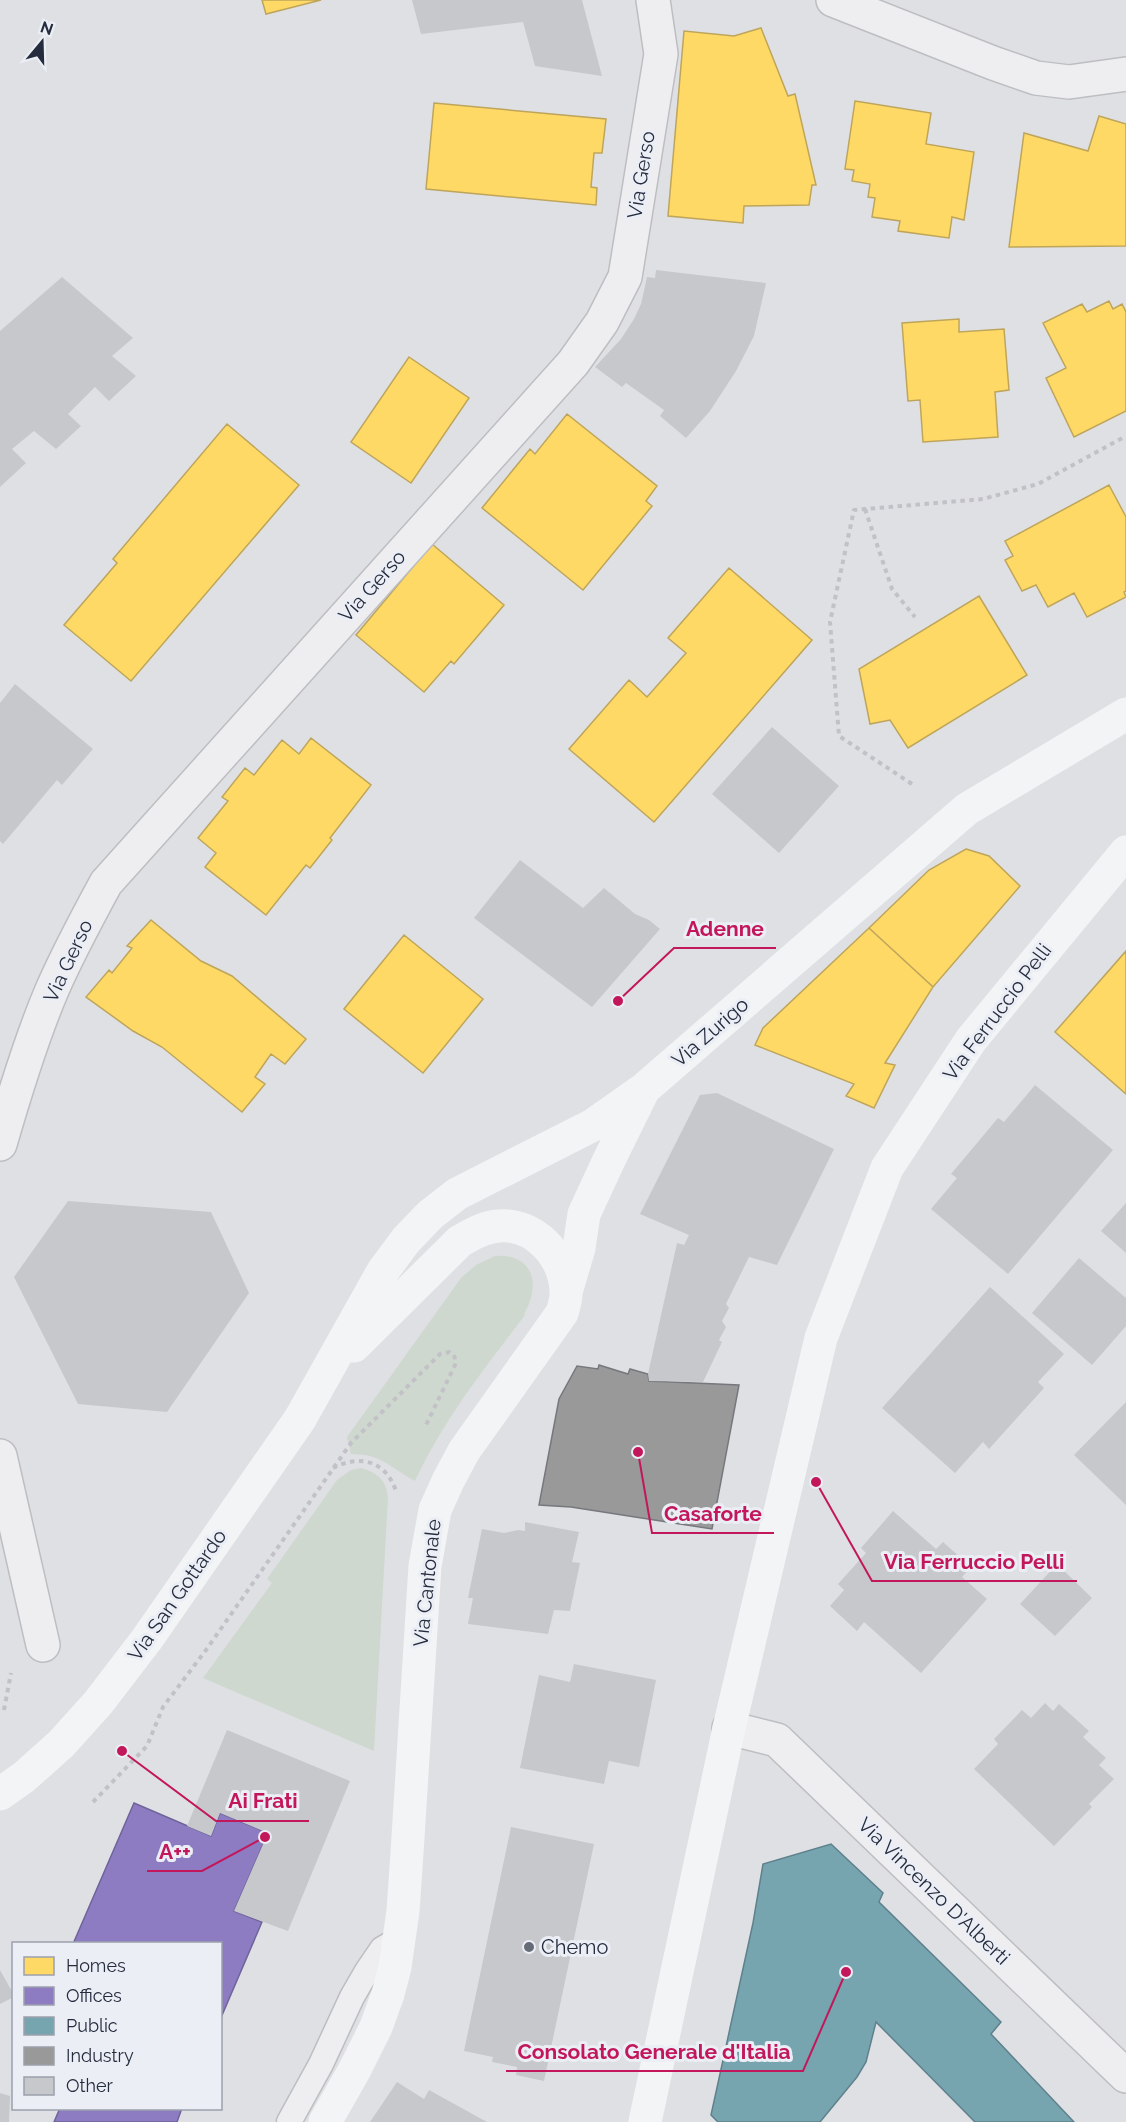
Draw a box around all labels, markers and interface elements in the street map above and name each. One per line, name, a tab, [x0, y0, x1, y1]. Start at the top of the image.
north arrow	[12, 12, 72, 72]
text: N	[38, 17, 56, 39]
street label: Via Gerso	[622, 129, 660, 221]
street label: Via Gerso	[333, 545, 411, 627]
callout: Adenne	[674, 909, 776, 948]
street label: Via Gerso	[38, 916, 98, 1006]
text: Adenne	[686, 916, 764, 941]
street label: Via Ferruccio Pelli	[938, 939, 1056, 1085]
street label: Via Zurigo	[667, 992, 753, 1072]
callout: Casaforte	[652, 1494, 774, 1533]
text: Casaforte	[664, 1501, 762, 1526]
street label: Via Cantonale	[408, 1518, 446, 1648]
street label: Via San Gottardo	[123, 1524, 231, 1665]
callout: Via Ferruccio Pelli	[872, 1542, 1077, 1581]
text: Via Ferruccio Pelli	[884, 1549, 1064, 1574]
callout: Ai Frati	[216, 1782, 309, 1821]
text: Ai Frati	[228, 1788, 298, 1813]
street label: Via Vincenzo D'Alberti	[853, 1812, 1015, 1970]
callout: A++	[147, 1832, 202, 1871]
text: A++	[159, 1839, 191, 1864]
place label: Chemo	[541, 1935, 608, 1959]
marker: Chemo	[522, 1940, 536, 1954]
legend	[12, 1942, 222, 2110]
text: Homes	[66, 1955, 126, 1976]
text: Offices	[66, 1985, 122, 2006]
text: Public	[66, 2015, 118, 2036]
callout: Consolato Generale d'Italia	[506, 2032, 803, 2071]
text: Consolato Generale d'Italia	[517, 2039, 791, 2064]
text: Industry	[66, 2045, 134, 2066]
text: Other	[66, 2075, 114, 2096]

